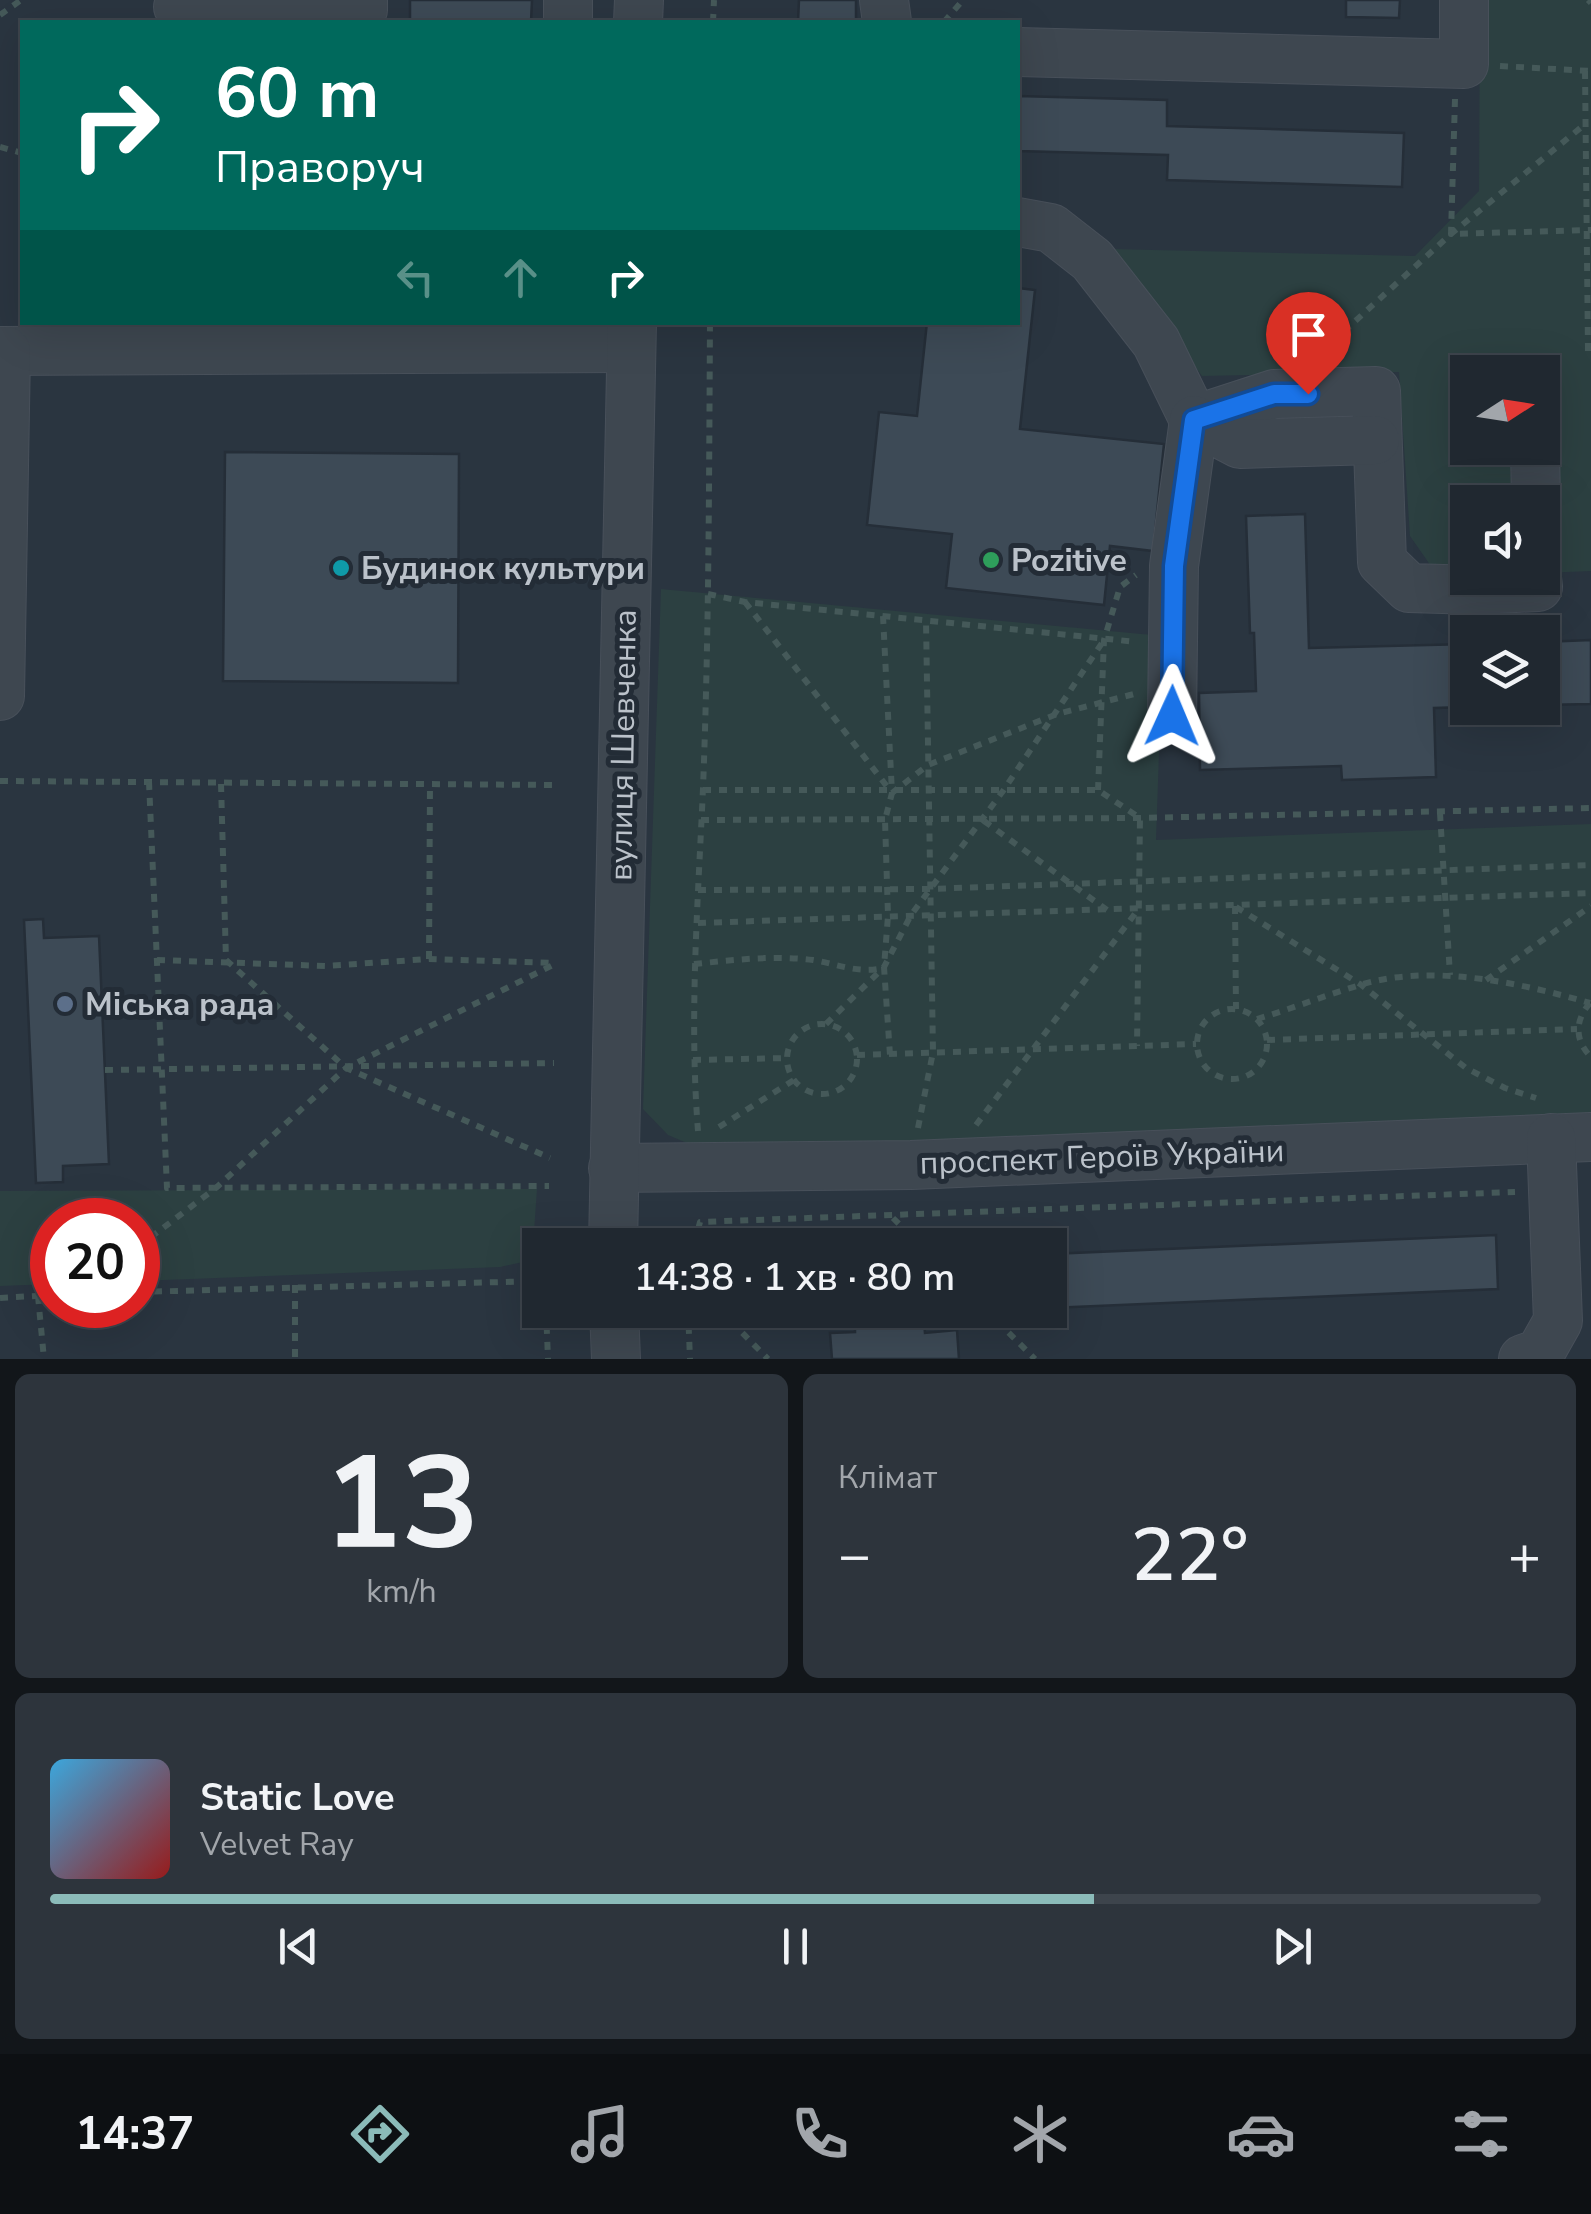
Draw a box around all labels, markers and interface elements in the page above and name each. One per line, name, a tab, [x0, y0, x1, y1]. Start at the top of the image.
text: 60 m	[215, 46, 379, 142]
icon: right	[50, 60, 180, 190]
text: Праворуч	[215, 137, 425, 198]
icon: left	[388, 250, 443, 305]
icon: ahead	[493, 250, 548, 305]
icon: right	[598, 250, 653, 305]
pin	[1266, 292, 1351, 395]
icon: arrive	[1281, 307, 1336, 362]
north arrow	[1450, 355, 1560, 465]
map controls	[1450, 355, 1560, 725]
button: sound	[1450, 485, 1560, 595]
place label: Pozitive	[1011, 539, 1127, 582]
place label: Будинок культури	[361, 547, 645, 590]
marker: Pozitive	[980, 549, 1002, 571]
marker: Будинок культури	[330, 557, 352, 579]
street label: вулиця Шевченка	[599, 609, 647, 881]
button: layers	[1450, 615, 1560, 725]
position arrow	[1120, 664, 1224, 768]
place label: Міська рада	[85, 983, 274, 1026]
marker: Міська рада	[54, 993, 76, 1015]
street label: проспект Героїв України	[919, 1129, 1285, 1185]
speed limit sign: 20	[30, 1198, 160, 1328]
text: 14:38 · 1 хв · 80 m	[634, 1252, 955, 1303]
text: 13	[323, 1416, 480, 1593]
text: Клімат	[838, 1456, 937, 1499]
text: 22°	[1130, 1504, 1249, 1606]
text: −	[838, 1518, 871, 1593]
text: +	[1508, 1518, 1541, 1593]
text: km/h	[366, 1570, 437, 1613]
text: Static Love	[200, 1772, 395, 1823]
text: Velvet Ray	[200, 1823, 354, 1866]
icon: previous	[271, 1919, 326, 1974]
icon: pause	[768, 1919, 823, 1974]
icon: next	[1265, 1919, 1320, 1974]
icon: directions	[345, 2099, 415, 2169]
icon: music	[565, 2099, 635, 2169]
icon: phone	[785, 2099, 855, 2169]
icon: climate	[1005, 2099, 1075, 2169]
icon: car	[1226, 2099, 1296, 2169]
icon: filters	[1446, 2099, 1516, 2169]
text: 14:37	[75, 2104, 194, 2165]

